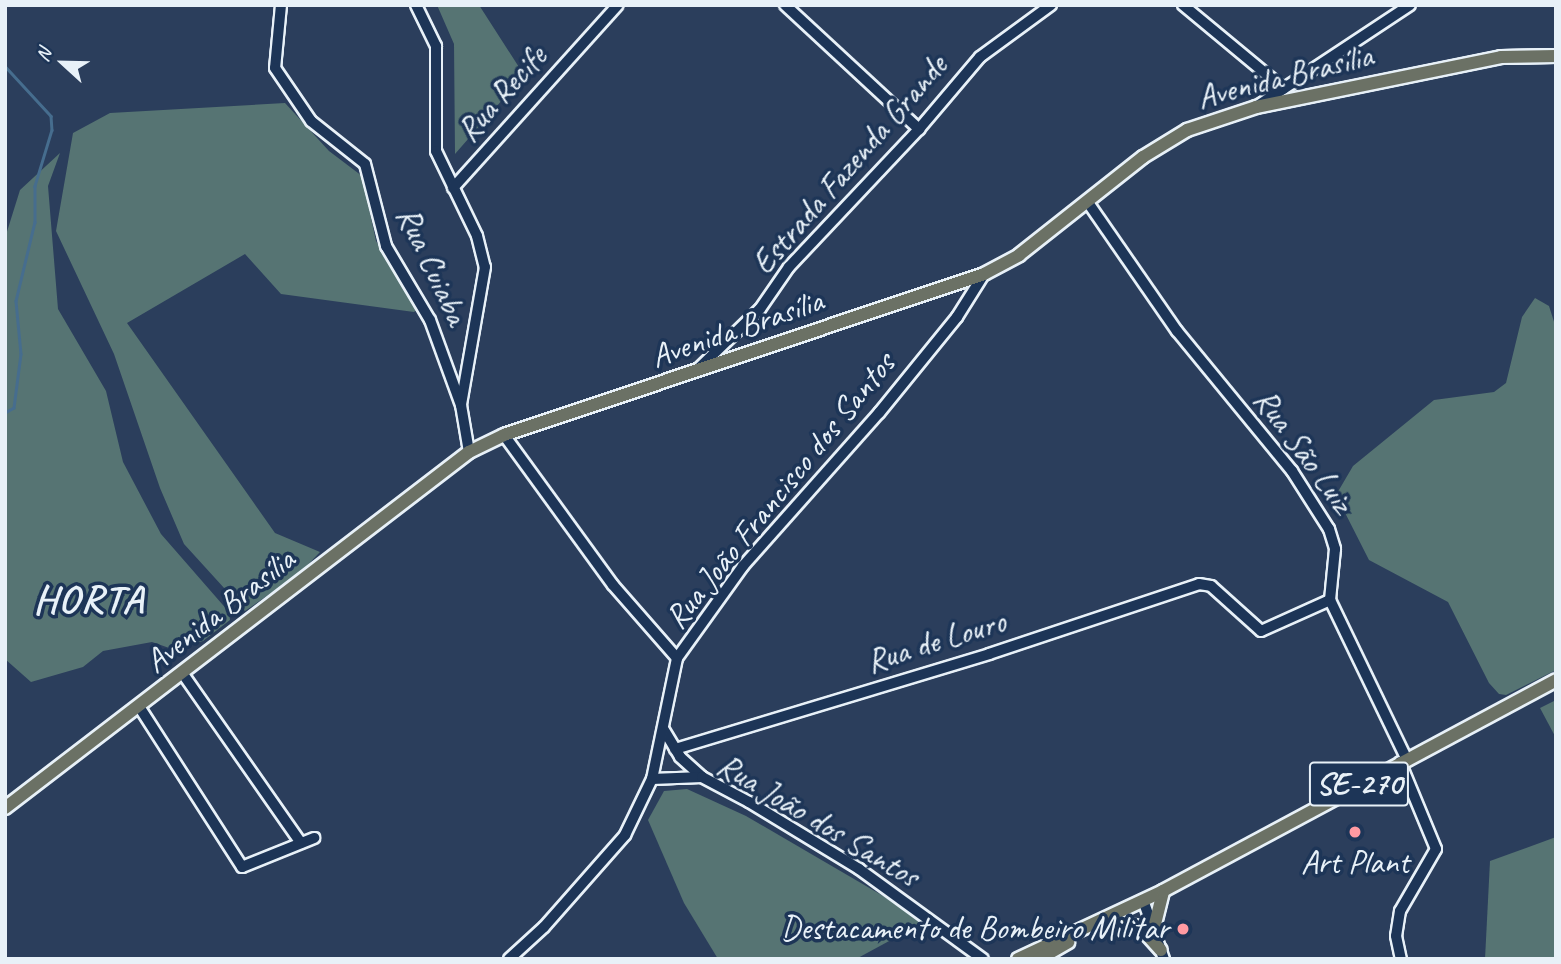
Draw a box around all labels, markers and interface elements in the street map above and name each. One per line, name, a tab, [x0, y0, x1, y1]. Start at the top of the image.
north arrow	[28, 28, 98, 98]
street label: Avenida Brasília	[1193, 36, 1377, 118]
street label: Rua Recife	[448, 37, 556, 151]
text: N	[30, 45, 57, 65]
street label: Estrada Fazenda Grande	[743, 46, 957, 284]
street label: Rua Cuiaba	[387, 201, 477, 331]
street label: Avenida Brasília	[646, 281, 828, 377]
street label: Rua João Francisco dos Santos	[656, 345, 904, 637]
street label: Rua São Luiz	[1245, 382, 1361, 520]
street label: Avenida Brasília	[137, 540, 303, 682]
district label: HORTA	[35, 575, 143, 623]
street label: Rua de Louro	[862, 602, 1010, 682]
street label: Rua João dos Santos	[710, 745, 926, 897]
road number: SE-270	[1308, 756, 1410, 812]
marker: Art Plant	[1347, 824, 1363, 840]
place label: Art Plant	[1301, 843, 1409, 883]
place label: Destacamento de Bombeiro Militar	[783, 909, 1169, 949]
marker: Destacamento de Bombeiro Militar	[1175, 921, 1191, 937]

